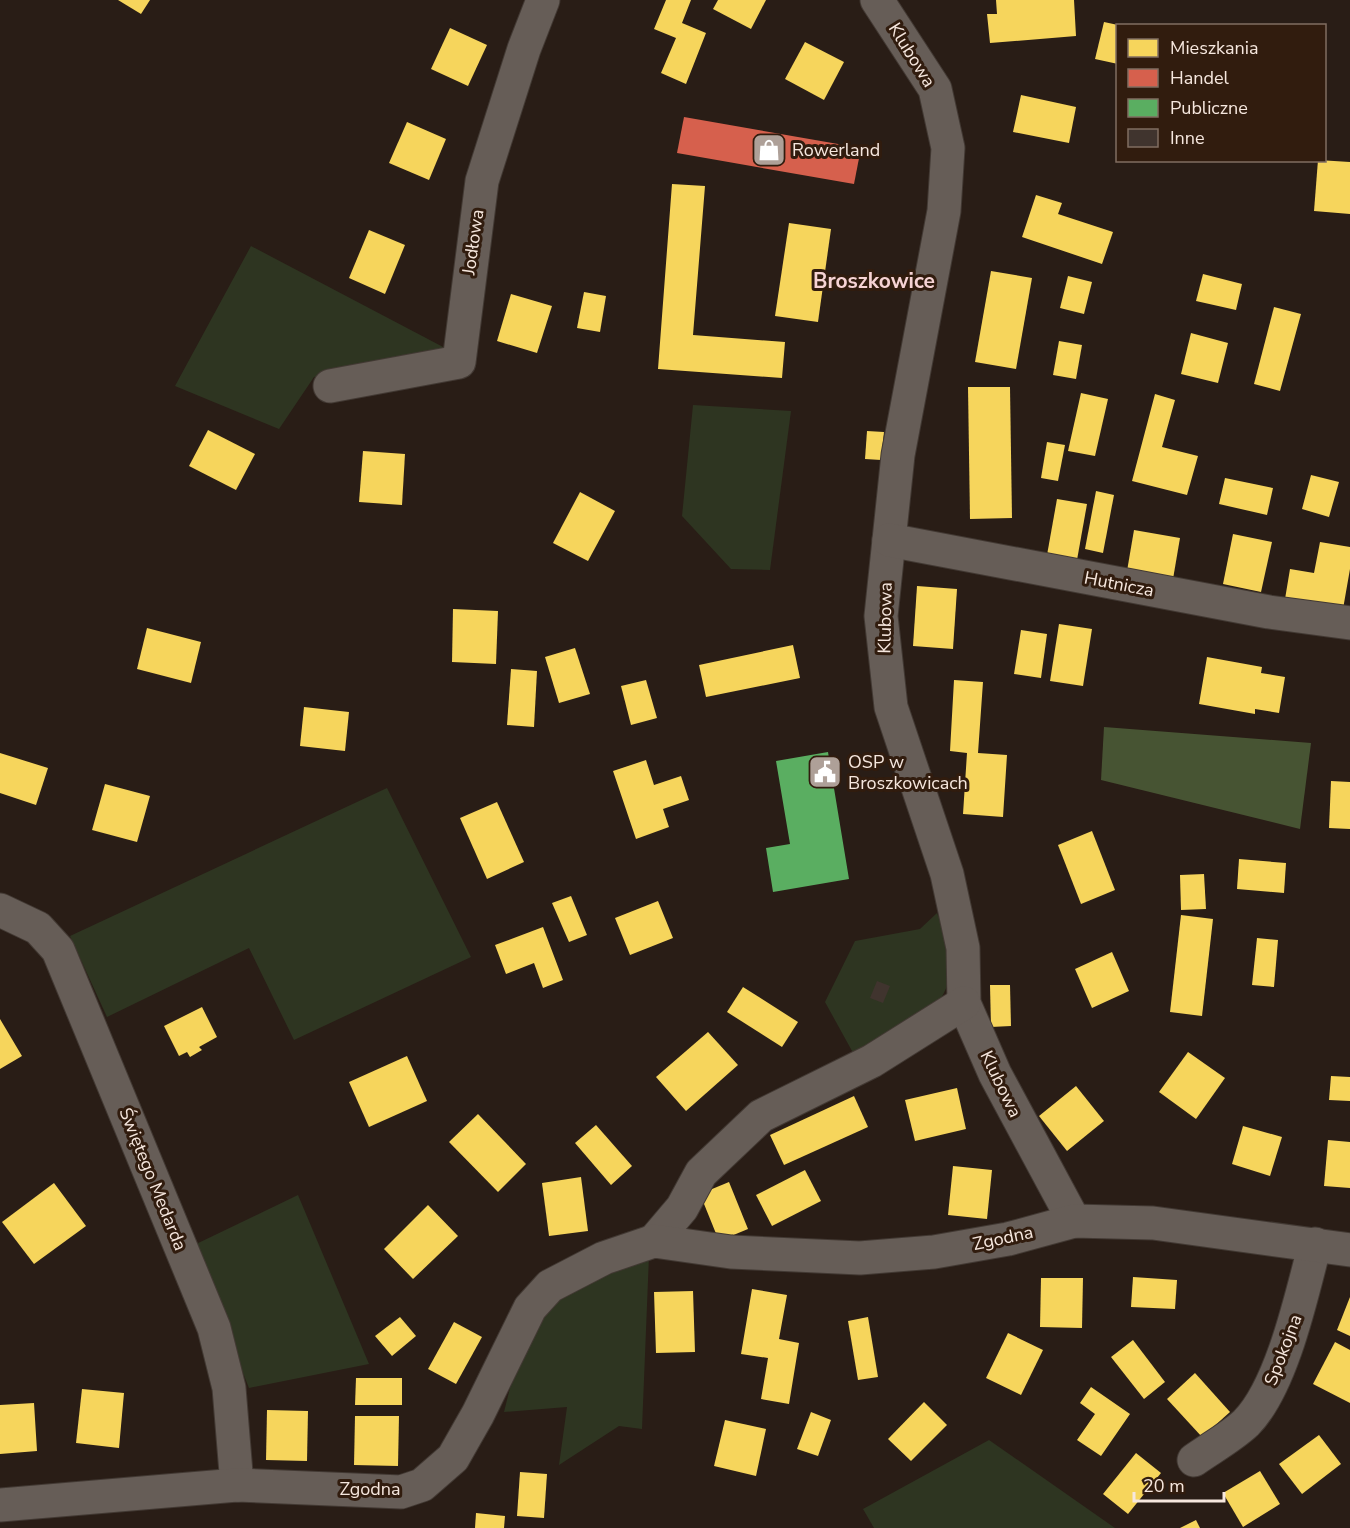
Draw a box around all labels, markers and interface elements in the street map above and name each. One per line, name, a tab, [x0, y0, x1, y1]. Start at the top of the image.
street label: Klubowa	[883, 18, 941, 92]
legend	[1116, 24, 1326, 162]
text: Mieszkania	[1170, 36, 1258, 60]
text: Handel	[1170, 66, 1230, 90]
text: Publiczne	[1170, 96, 1248, 120]
text: Inne	[1170, 126, 1205, 150]
shop icon: Rowerland	[751, 132, 787, 168]
place label: Rowerland	[792, 138, 880, 162]
street label: Jodłowa	[456, 208, 489, 277]
district label: Broszkowice	[813, 267, 935, 295]
street label: Hutnicza	[1082, 565, 1156, 603]
street label: Klubowa	[872, 582, 898, 654]
place label: OSP w Broszkowicach	[848, 750, 968, 795]
public building icon: OSP w Broszkowicach	[807, 754, 843, 790]
street label: Klubowa	[975, 1047, 1027, 1121]
street label: Świętego Medarda	[113, 1104, 193, 1254]
street label: Zgodna	[971, 1220, 1035, 1256]
street label: Spokojna	[1258, 1311, 1308, 1389]
scale bar	[1134, 1465, 1224, 1503]
text: 20 m	[1143, 1474, 1185, 1498]
street label: Zgodna	[339, 1477, 401, 1501]

